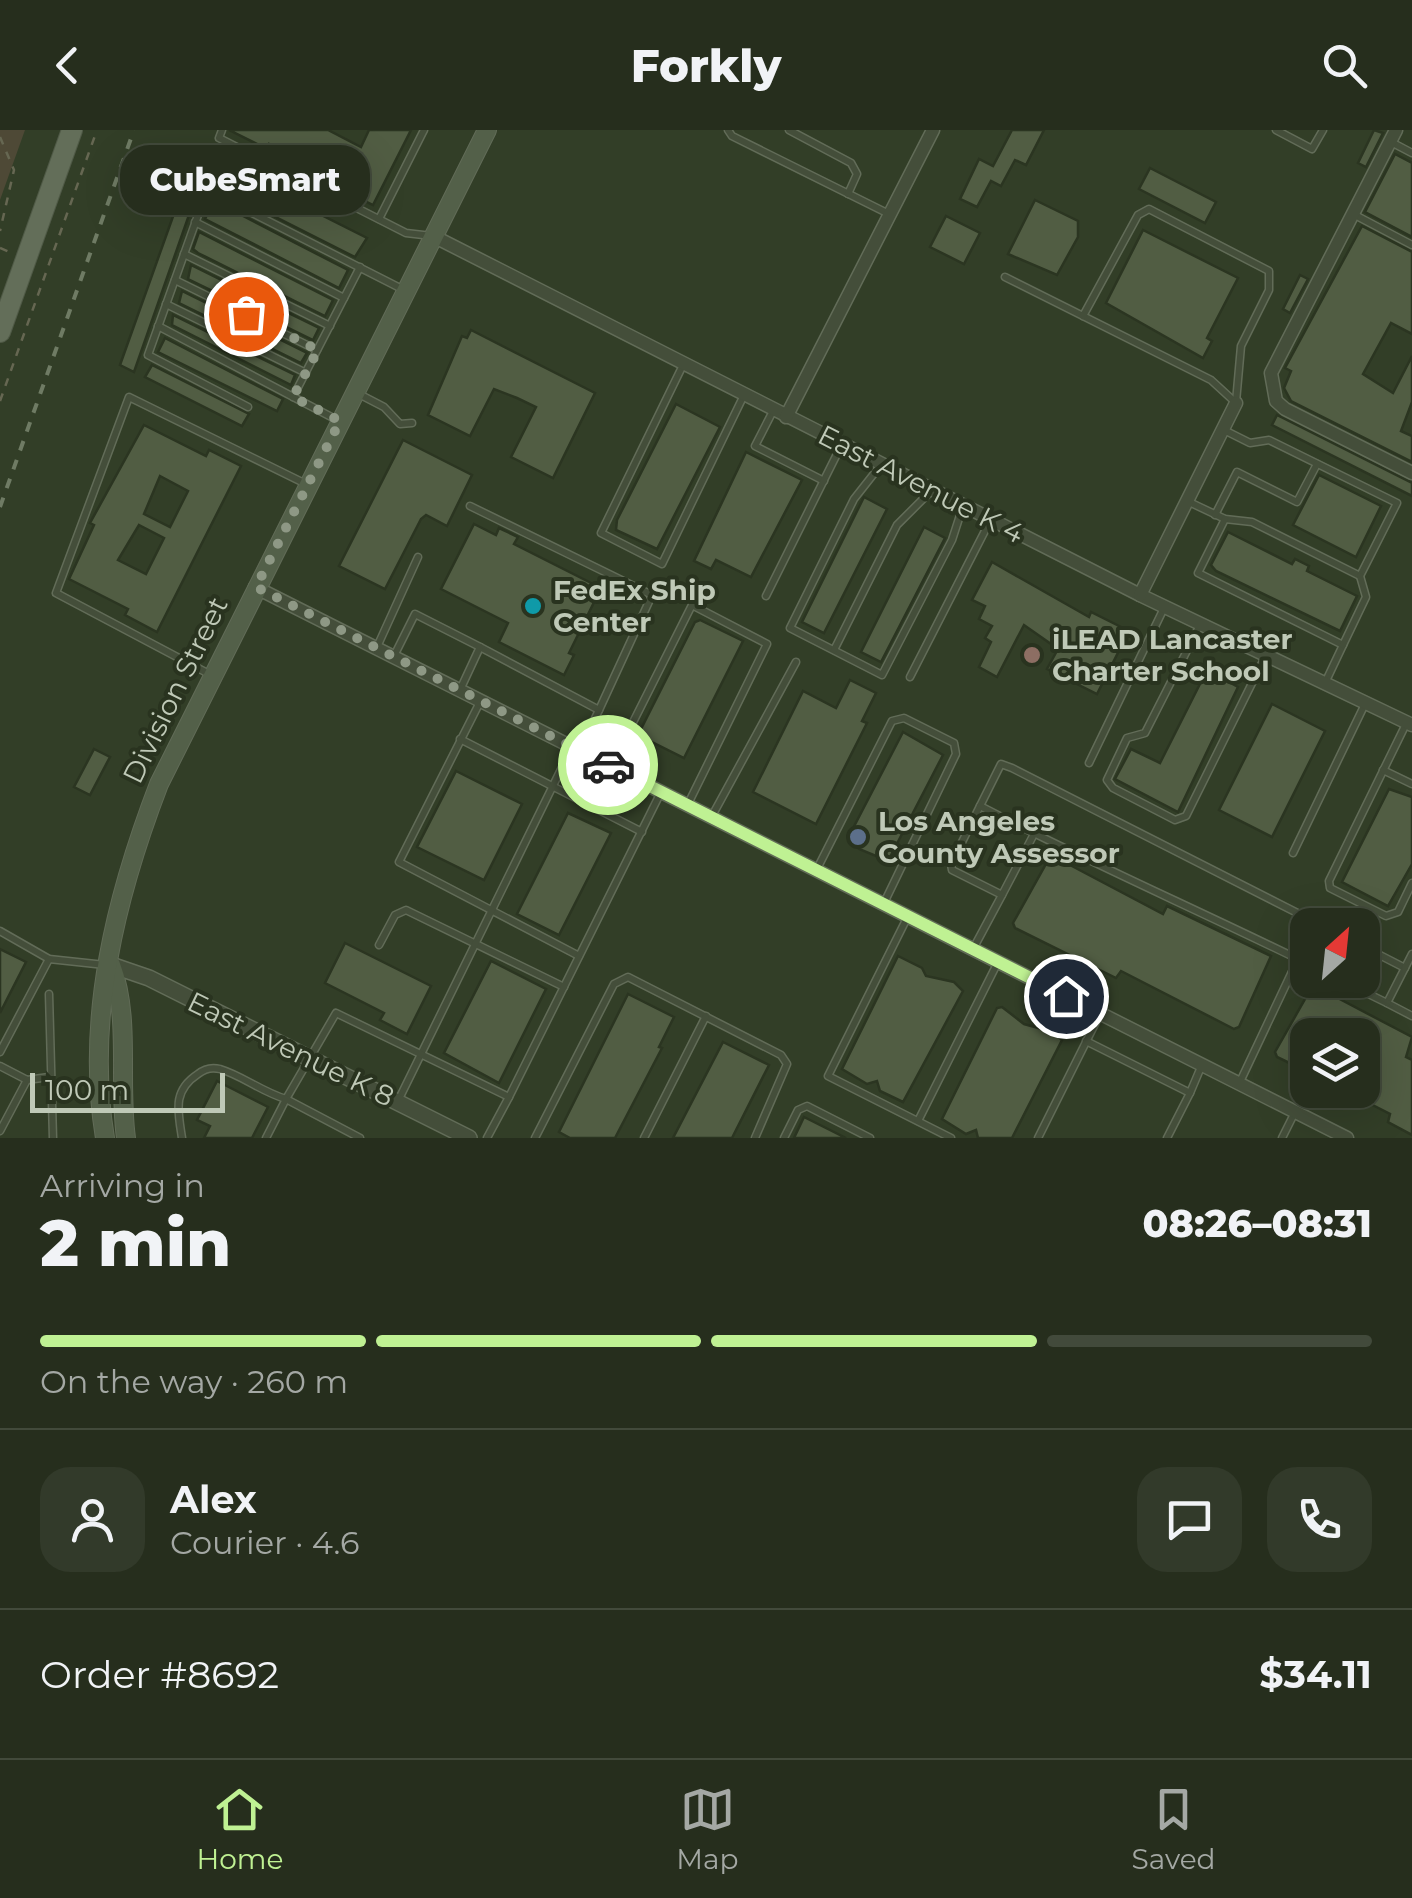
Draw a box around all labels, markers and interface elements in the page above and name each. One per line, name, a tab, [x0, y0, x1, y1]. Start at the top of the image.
icon: back	[40, 38, 95, 93]
text: Forkly	[631, 38, 781, 93]
icon: search	[1317, 38, 1372, 93]
callout: CubeSmart	[121, 144, 371, 214]
text: CubeSmart	[149, 160, 341, 199]
pin	[204, 272, 289, 357]
icon: bag	[219, 287, 274, 342]
street label: East Avenue K 4	[813, 418, 1030, 551]
place label: FedEx Ship Center	[553, 573, 716, 639]
street label: Division Street	[115, 591, 235, 789]
marker: FedEx Ship Center	[522, 595, 544, 617]
place label: iLEAD Lancaster Charter School	[1052, 622, 1293, 688]
marker: iLEAD Lancaster Charter School	[1021, 644, 1043, 666]
courier	[558, 715, 658, 815]
icon: car	[581, 738, 636, 793]
place label: Los Angeles County Assessor	[878, 804, 1120, 870]
marker: Los Angeles County Assessor	[847, 826, 869, 848]
north arrow	[1290, 908, 1380, 998]
map controls	[1290, 908, 1380, 1108]
pin	[1024, 954, 1109, 1039]
icon: home	[1039, 969, 1094, 1024]
street label: East Avenue K 8	[182, 984, 400, 1114]
button: layers	[1290, 1018, 1380, 1108]
scale bar	[30, 1068, 225, 1113]
text: 100 m	[45, 1073, 129, 1107]
text: Arriving in	[40, 1166, 205, 1205]
text: 08:26–08:31	[1143, 1200, 1372, 1247]
text: 2 min	[40, 1203, 231, 1282]
text: On the way · 260 m	[40, 1362, 348, 1401]
button: person	[40, 1467, 145, 1572]
button: chat	[1137, 1467, 1242, 1572]
button: phone	[1267, 1467, 1372, 1572]
text: Alex	[170, 1476, 257, 1523]
text: Courier · 4.6	[170, 1523, 359, 1562]
text: Order #8692	[40, 1651, 279, 1698]
text: $34.11	[1259, 1651, 1372, 1698]
tab: Home	[196, 1782, 283, 1876]
tab: Map	[676, 1782, 739, 1876]
tab: Saved	[1131, 1782, 1216, 1876]

